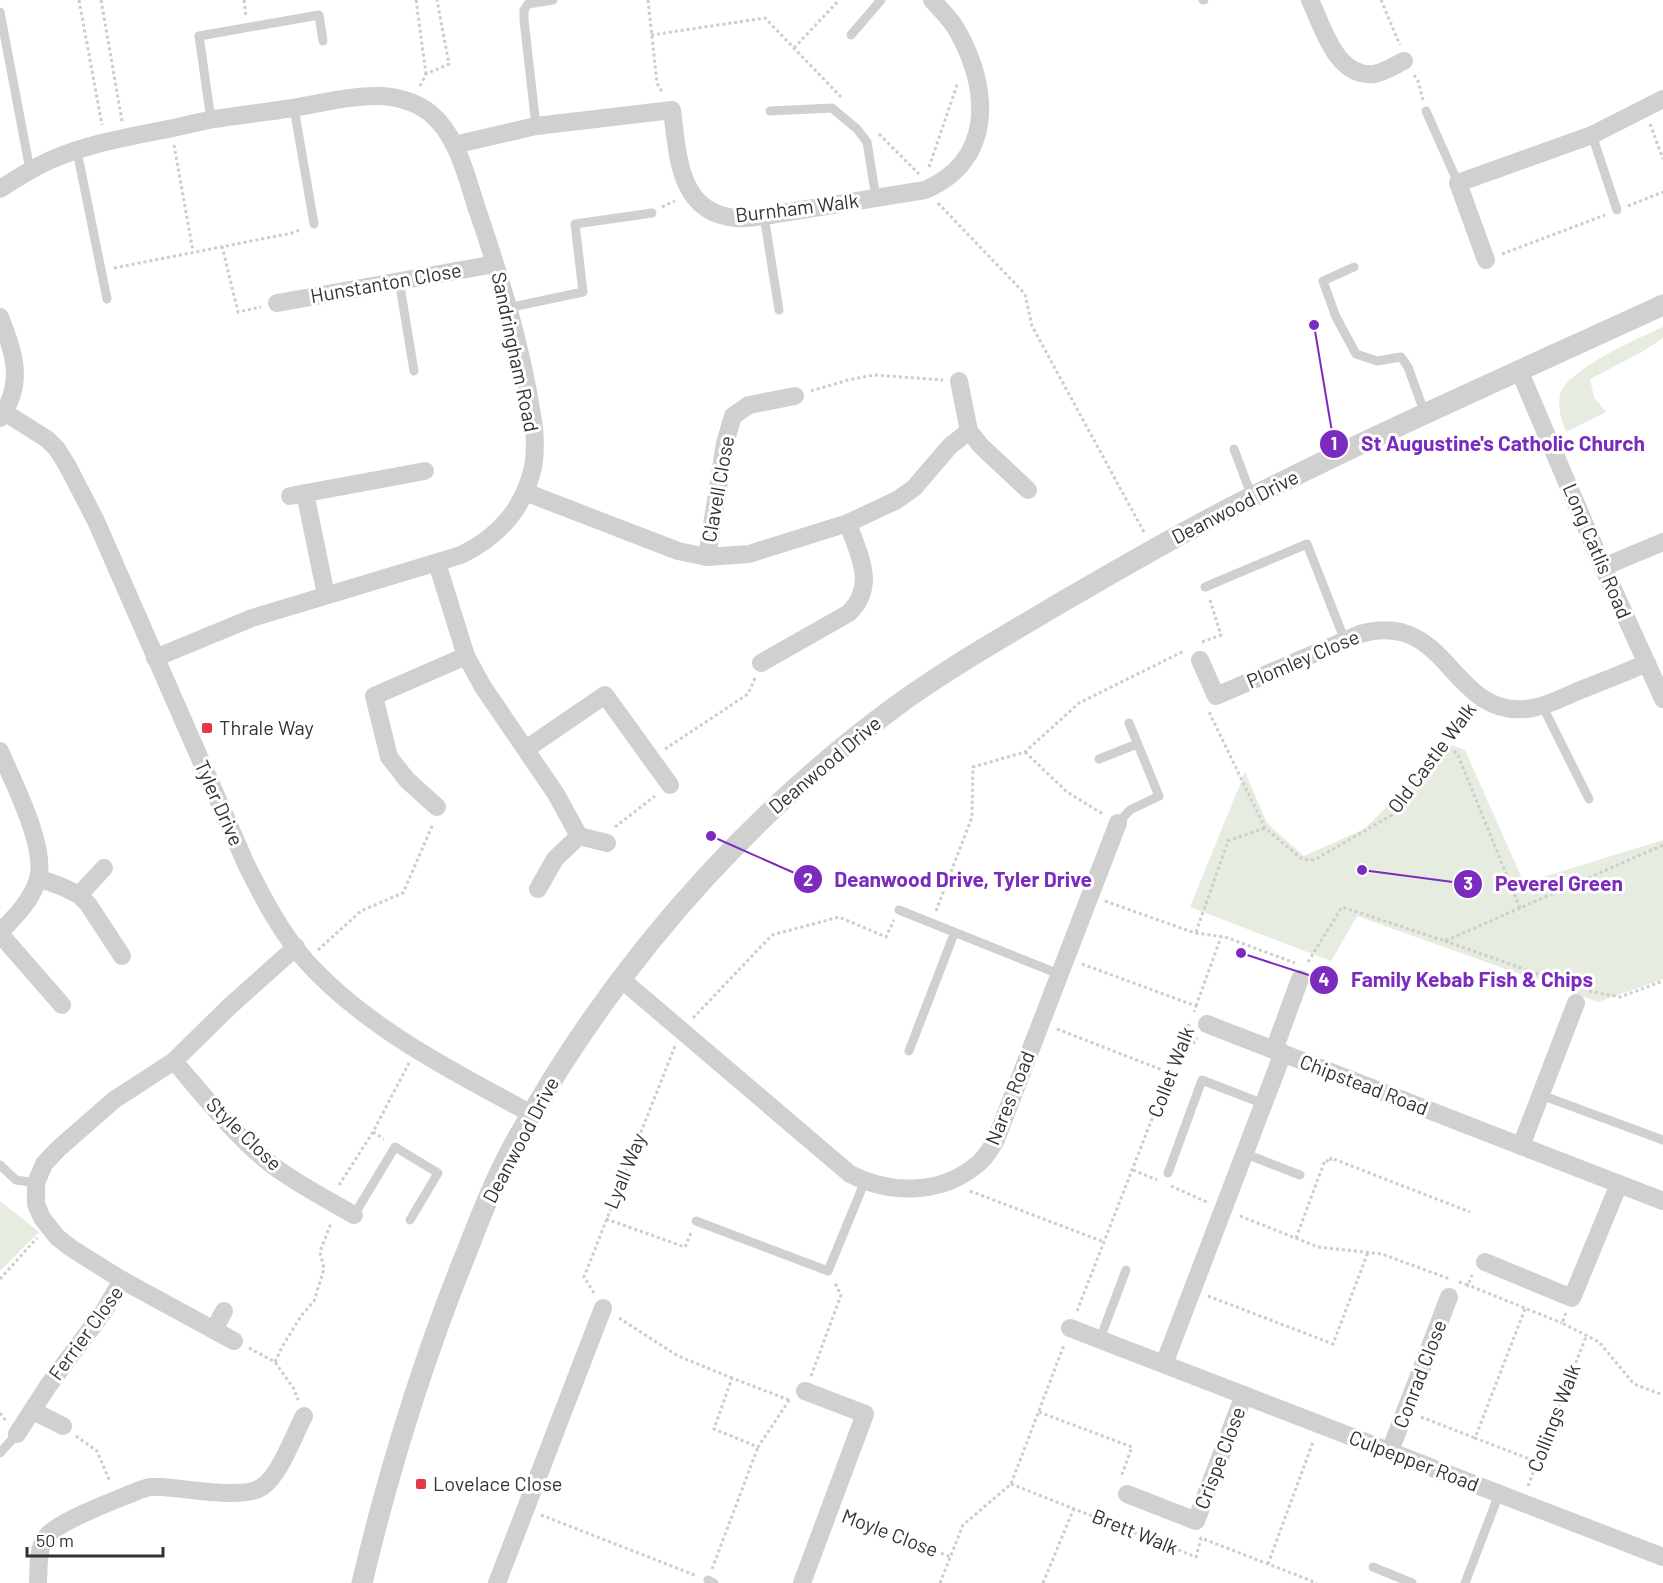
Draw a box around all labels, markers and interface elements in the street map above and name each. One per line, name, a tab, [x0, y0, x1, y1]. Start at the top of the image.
street label: Burnham Walk	[734, 188, 860, 226]
street label: Hunstanton Close	[308, 257, 463, 307]
street label: Sandringham Road	[487, 270, 545, 434]
callout: St Augustine's Catholic Church	[1319, 424, 1656, 463]
text: St Augustine's Catholic Church	[1361, 430, 1645, 455]
text: 1	[1331, 432, 1337, 454]
street label: Clavell Close	[696, 434, 738, 544]
street label: Deanwood Drive	[1167, 464, 1302, 548]
street label: Long Catlis Road	[1559, 479, 1637, 622]
street label: Plomley Close	[1243, 624, 1363, 693]
street label: Old Castle Walk	[1382, 698, 1480, 817]
street label: Deanwood Drive	[763, 710, 885, 818]
place label: Thrale Way	[219, 715, 314, 739]
marker: Thrale Way	[200, 721, 214, 735]
street label: Tyler Drive	[190, 756, 249, 849]
callout: Deanwood Drive, Tyler Drive	[793, 860, 1104, 899]
callout: Peverel Green	[1453, 864, 1635, 903]
text: Deanwood Drive, Tyler Drive	[834, 866, 1092, 891]
text: 2	[803, 868, 813, 890]
text: Peverel Green	[1495, 870, 1623, 895]
text: 3	[1463, 872, 1473, 894]
callout: Family Kebab Fish & Chips	[1309, 960, 1605, 999]
text: Family Kebab Fish & Chips	[1351, 966, 1593, 991]
text: 4	[1319, 968, 1330, 990]
street label: Collet Walk	[1142, 1023, 1198, 1121]
street label: Nares Road	[979, 1047, 1039, 1148]
street label: Chipstead Road	[1297, 1049, 1432, 1120]
street label: Deanwood Drive	[477, 1072, 563, 1207]
street label: Style Close	[202, 1092, 287, 1175]
street label: Lyall Way	[598, 1129, 650, 1212]
street label: Ferrier Close	[43, 1281, 127, 1384]
street label: Conrad Close	[1387, 1316, 1451, 1431]
street label: Collings Walk	[1521, 1360, 1585, 1475]
street label: Crispe Close	[1189, 1403, 1250, 1512]
street label: Culpepper Road	[1346, 1424, 1483, 1496]
place label: Lovelace Close	[433, 1471, 562, 1495]
marker: Lovelace Close	[414, 1477, 428, 1491]
street label: Moyle Close	[839, 1503, 942, 1561]
street label: Brett Walk	[1089, 1503, 1182, 1559]
scale bar	[27, 1520, 164, 1558]
text: 50 m	[36, 1529, 74, 1551]

